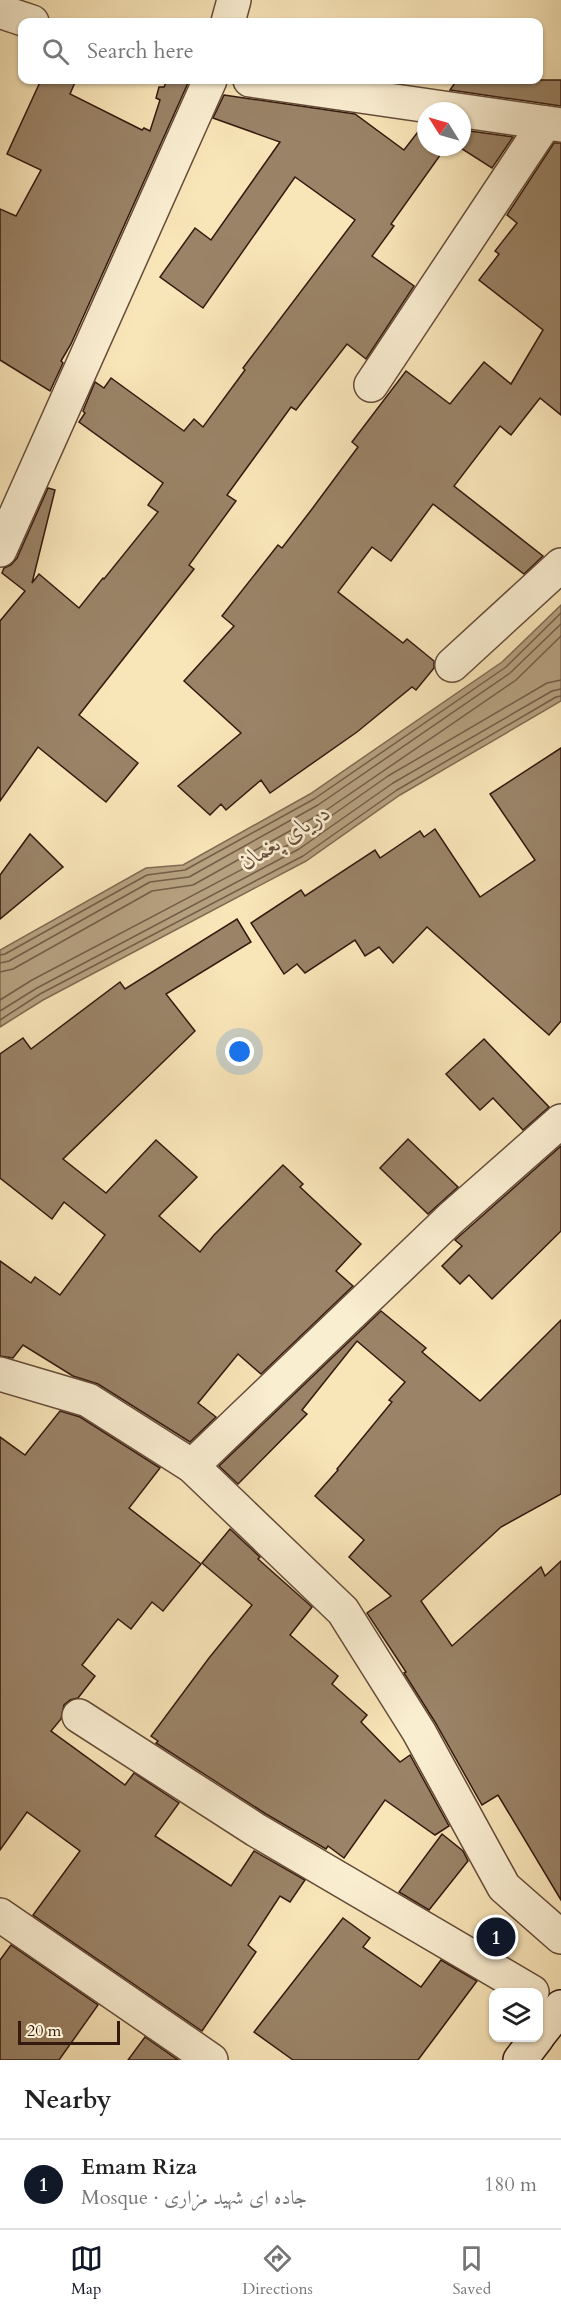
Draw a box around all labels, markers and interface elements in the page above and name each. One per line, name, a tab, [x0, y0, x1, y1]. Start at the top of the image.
search box	[18, 18, 543, 84]
icon: search	[39, 35, 72, 68]
text: Search here	[87, 36, 194, 66]
north arrow	[417, 102, 471, 156]
water label: دریای پغمان	[233, 796, 337, 878]
your location	[225, 1037, 254, 1066]
pin: 1	[476, 1914, 516, 1960]
map controls	[489, 1988, 543, 2042]
button: layers	[489, 1988, 543, 2042]
scale bar	[18, 2018, 120, 2046]
text: 20 m	[27, 2020, 61, 2042]
text: Nearby	[24, 2082, 112, 2117]
text: Emam Riza	[81, 2152, 197, 2182]
text: 1	[38, 2171, 49, 2198]
text: 180 m	[484, 2171, 537, 2198]
text: Mosque · جاده ای شهید مزاری	[81, 2184, 307, 2211]
tab: Map	[70, 2242, 103, 2300]
tab: Directions	[242, 2242, 313, 2300]
tab: Saved	[452, 2242, 491, 2300]

